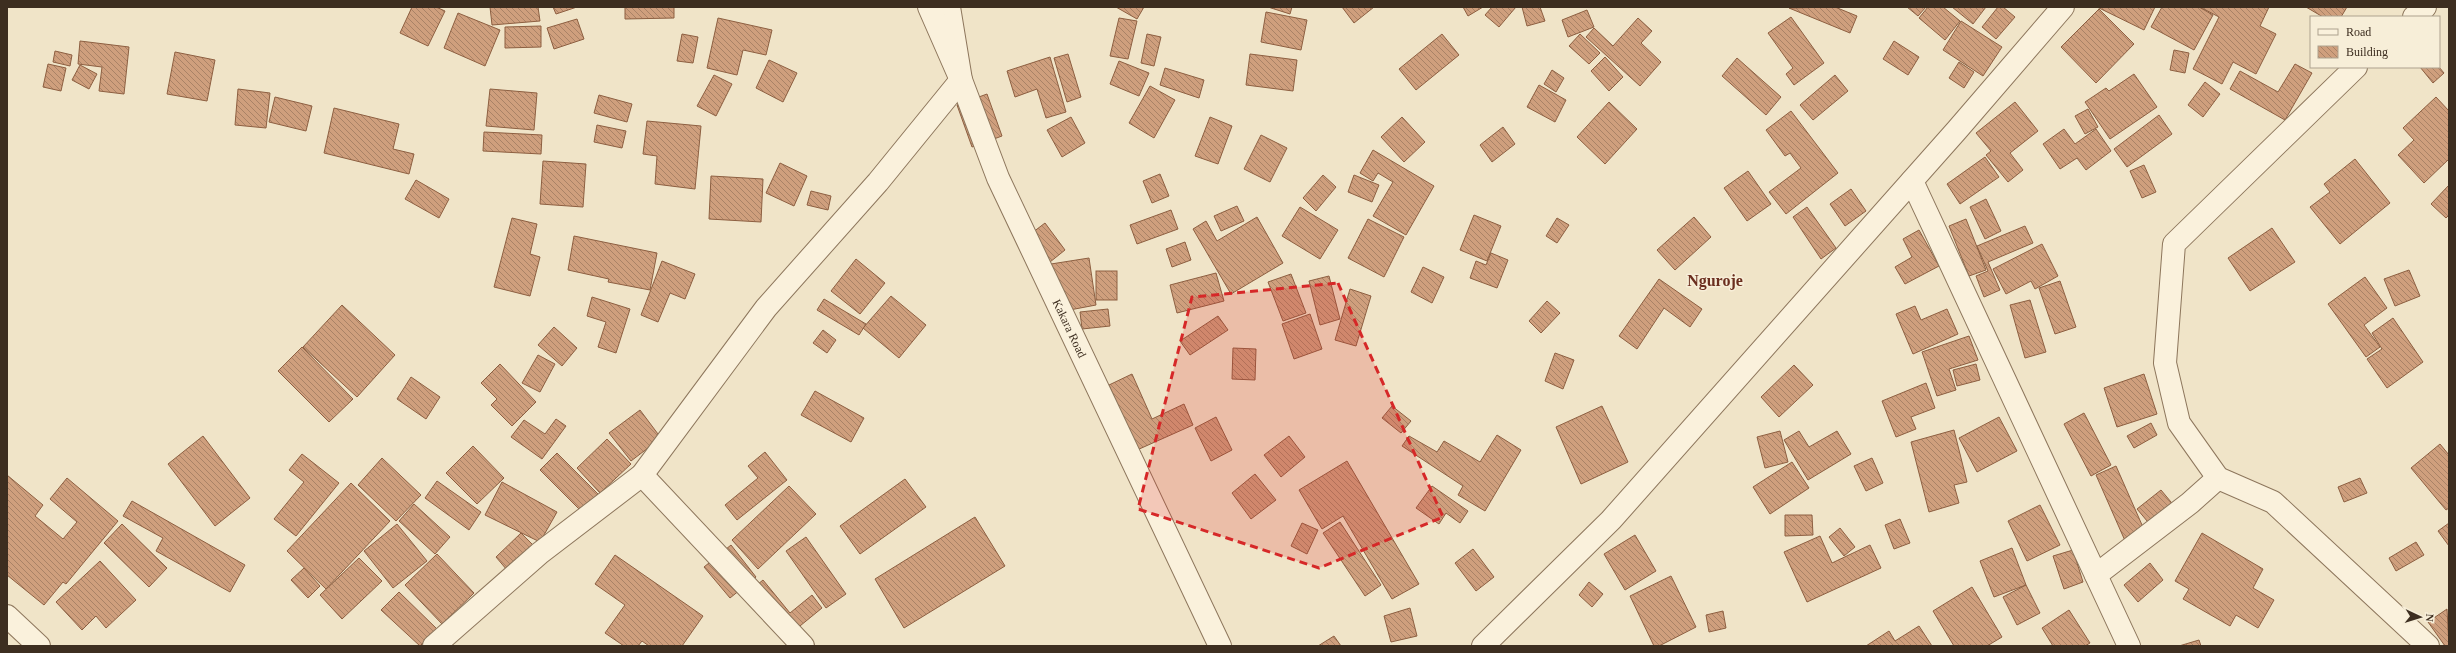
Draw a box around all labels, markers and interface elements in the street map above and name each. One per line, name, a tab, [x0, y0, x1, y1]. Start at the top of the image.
legend	[2310, 16, 2440, 68]
text: Road	[2346, 25, 2371, 39]
text: Building	[2346, 45, 2388, 59]
district label: Nguroje	[1687, 272, 1743, 290]
street label: Kakara Road	[1050, 297, 1089, 360]
north arrow	[2400, 597, 2440, 637]
text: N	[2424, 613, 2436, 622]

